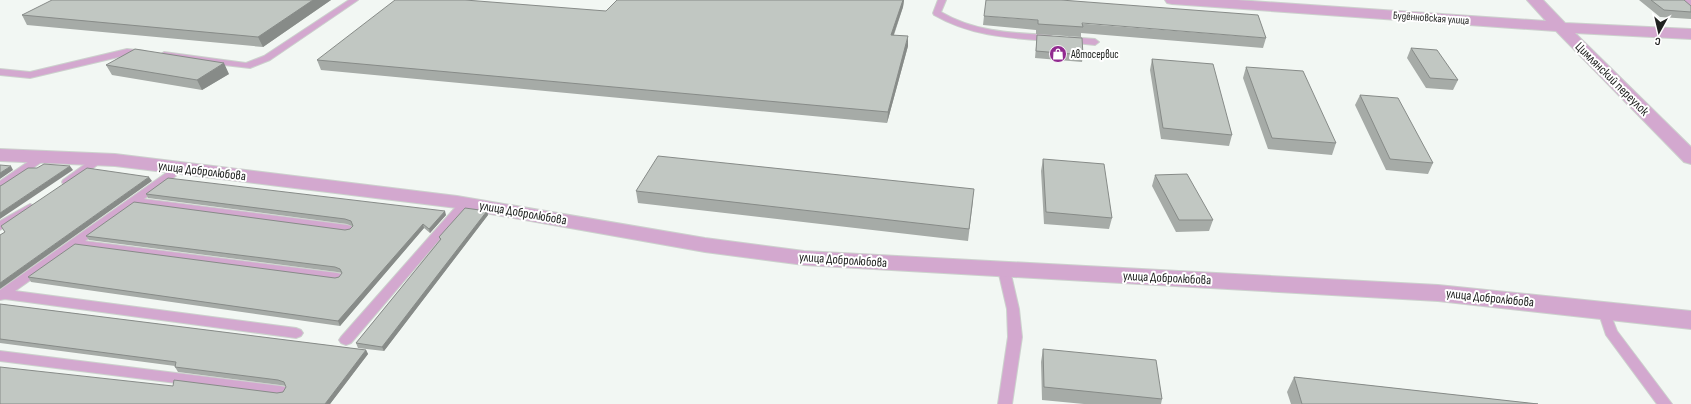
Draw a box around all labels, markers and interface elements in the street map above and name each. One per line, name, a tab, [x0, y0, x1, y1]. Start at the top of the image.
street label: Будённовская улица	[1392, 9, 1470, 27]
north arrow	[1639, 12, 1679, 52]
text: С	[1654, 35, 1661, 48]
street label: Цимлянский переулок	[1572, 39, 1652, 119]
shop icon: Автосервис	[1048, 44, 1068, 64]
place label: Автосервис	[1070, 48, 1119, 61]
street label: улица Добролюбова	[157, 158, 247, 184]
street label: улица Добролюбова	[478, 197, 568, 229]
street label: улица Добролюбова	[798, 249, 888, 271]
street label: улица Добролюбова	[1122, 268, 1212, 288]
street label: улица Добролюбова	[1445, 285, 1535, 311]

